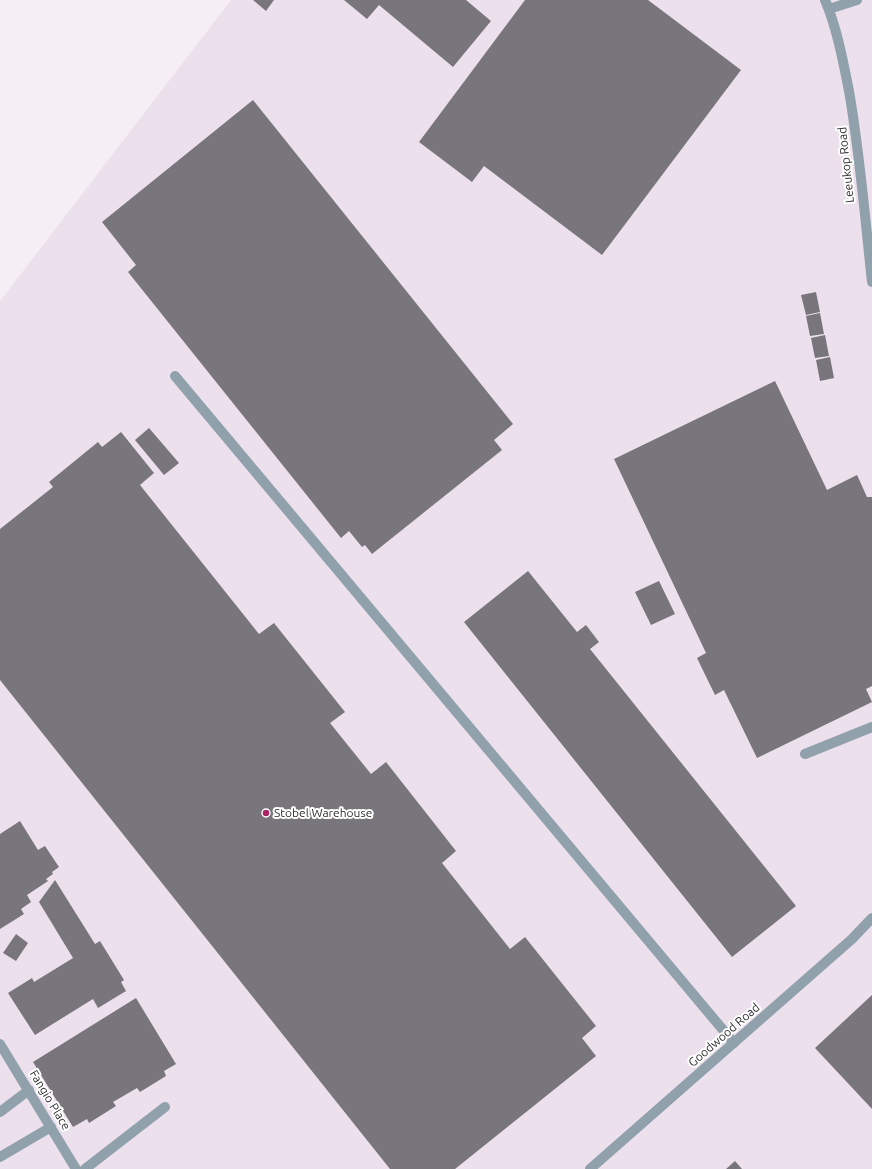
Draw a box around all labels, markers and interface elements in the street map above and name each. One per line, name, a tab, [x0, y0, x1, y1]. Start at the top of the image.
street label: Leeukop Road	[835, 126, 857, 204]
place label: Stobel Warehouse	[274, 806, 372, 820]
marker: Stobel Warehouse	[261, 808, 271, 818]
street label: Goodwood Road	[685, 1000, 763, 1070]
street label: Fangio Place	[27, 1068, 73, 1132]

